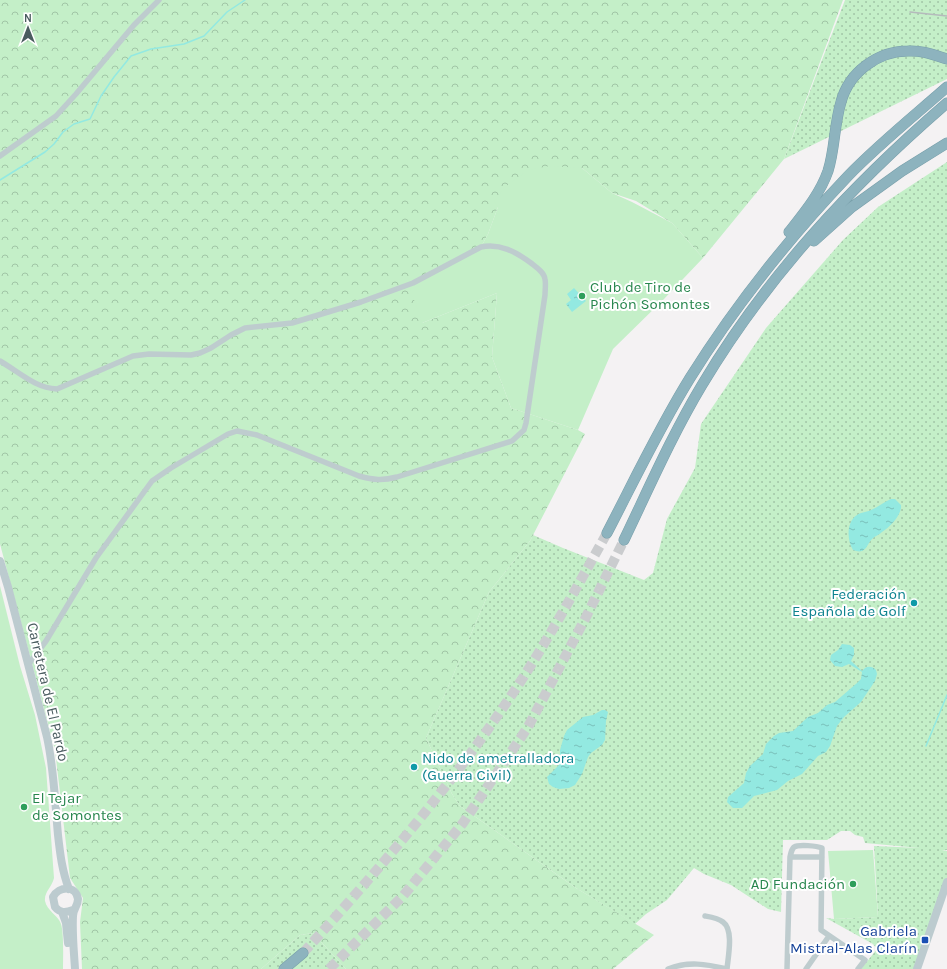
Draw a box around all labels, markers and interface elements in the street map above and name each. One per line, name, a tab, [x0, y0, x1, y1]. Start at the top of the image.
north arrow	[8, 8, 48, 48]
text: N	[24, 12, 32, 25]
place label: Club de Tiro de Pichón Somontes	[590, 278, 710, 313]
marker: Club de Tiro de Pichón Somontes	[577, 291, 587, 301]
place label: Federación Española de Golf	[792, 585, 907, 620]
marker: Federación Española de Golf	[909, 598, 919, 608]
street label: Carretera de El Pardo	[23, 621, 73, 763]
place label: Nido de ametralladora (Guerra Civil)	[422, 749, 574, 784]
marker: Nido de ametralladora (Guerra Civil)	[409, 762, 419, 772]
place label: El Tejar de Somontes	[32, 789, 122, 824]
marker: El Tejar de Somontes	[19, 802, 29, 812]
place label: AD Fundación	[751, 875, 845, 893]
marker: AD Fundación	[848, 879, 858, 889]
place label: Gabriela Mistral-Alas Clarín	[790, 922, 917, 957]
marker: Gabriela Mistral-Alas Clarín	[920, 935, 930, 945]

